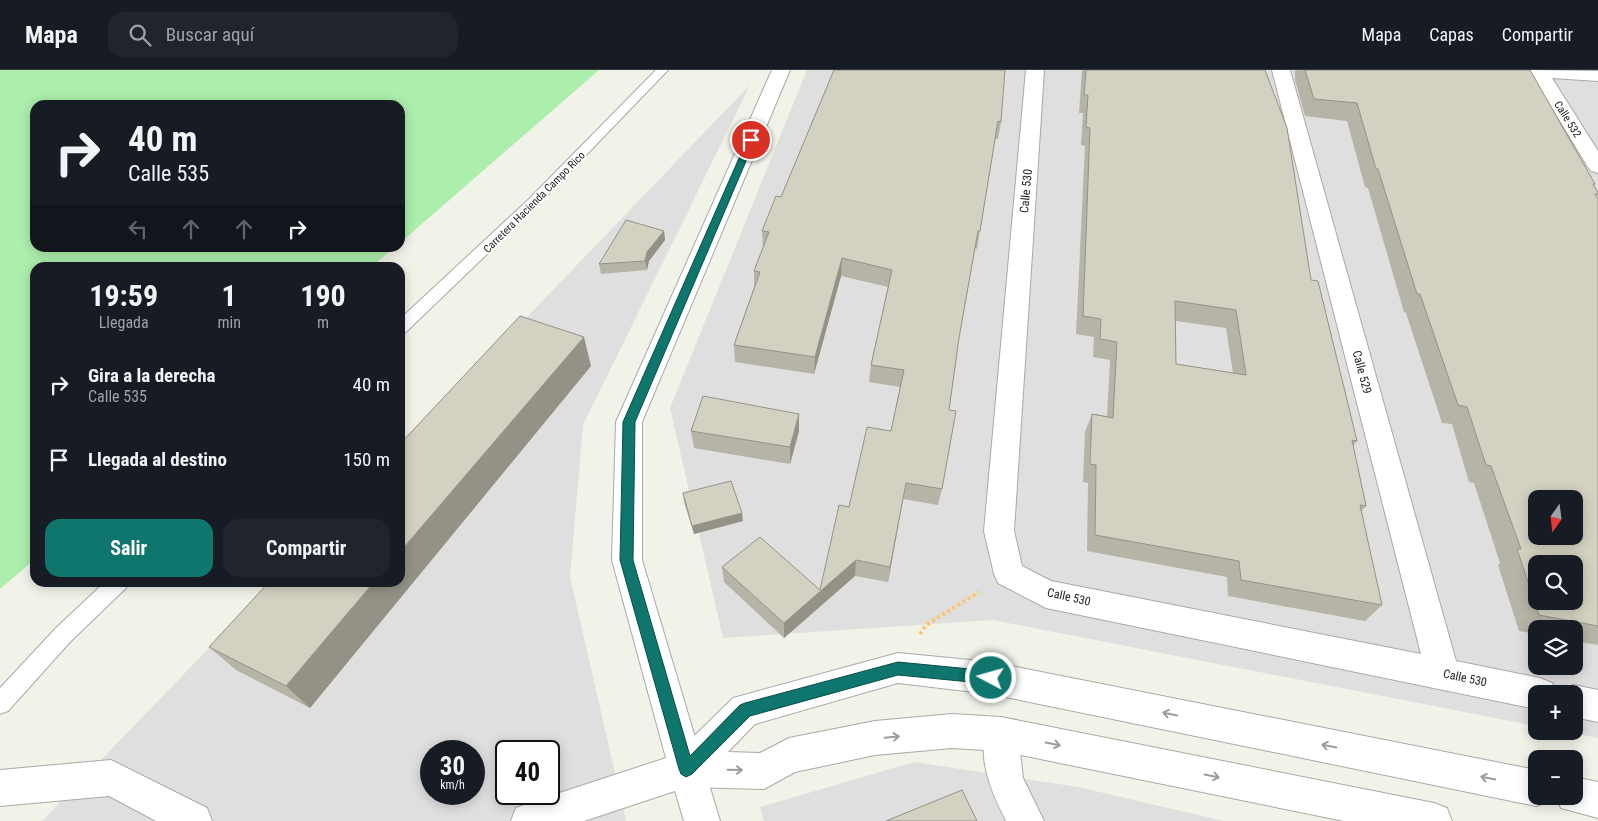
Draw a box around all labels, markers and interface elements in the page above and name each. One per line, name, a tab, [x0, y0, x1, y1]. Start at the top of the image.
search box	[108, 12, 458, 57]
text: Mapa	[25, 21, 78, 49]
icon: search	[126, 21, 154, 49]
text: Buscar aquí	[166, 23, 254, 46]
text: Mapa	[1362, 24, 1401, 45]
text: Capas	[1429, 24, 1474, 45]
text: Compartir	[1502, 24, 1573, 45]
street label: Calle 532	[1551, 99, 1584, 140]
text: 40 m	[128, 119, 197, 160]
pin	[730, 119, 772, 161]
icon: right	[45, 120, 110, 185]
icon: arrive	[737, 126, 765, 154]
street label: Carretera Hacienda Campo Rico	[481, 149, 588, 256]
text: Calle 535	[128, 161, 209, 186]
street label: Calle 530	[1017, 168, 1035, 214]
icon: left	[124, 215, 152, 243]
icon: ahead	[177, 215, 205, 243]
icon: ahead	[230, 215, 258, 243]
icon: right	[283, 215, 311, 243]
text: 19:59	[89, 278, 158, 313]
text: 1	[222, 278, 237, 313]
text: 190	[300, 278, 346, 313]
text: Llegada	[99, 313, 149, 332]
text: min	[217, 313, 241, 332]
text: m	[317, 313, 329, 332]
street label: Calle 529	[1350, 349, 1375, 395]
text: Gira a la derecha	[88, 364, 215, 387]
icon: right	[45, 371, 73, 399]
text: 40 m	[353, 373, 390, 396]
text: Calle 535	[88, 387, 147, 406]
icon: arrive	[45, 446, 73, 474]
text: Llegada al destino	[88, 448, 227, 471]
text: 150 m	[343, 448, 390, 471]
north arrow	[1528, 490, 1582, 545]
map controls	[1528, 490, 1583, 805]
button: Salir	[45, 519, 213, 577]
button: Compartir	[223, 519, 390, 577]
button: search	[1528, 555, 1583, 610]
street label: Calle 530	[1046, 585, 1092, 609]
button: layers	[1528, 620, 1583, 675]
position arrow	[964, 651, 1016, 703]
street label: Calle 530	[1442, 667, 1488, 689]
button: +	[1528, 685, 1583, 740]
one-way arrow	[1162, 709, 1178, 718]
one-way arrow	[884, 732, 900, 741]
speed limit sign: 40	[495, 740, 560, 805]
one-way arrow	[1045, 740, 1061, 750]
one-way arrow	[1322, 741, 1338, 750]
button: −	[1528, 750, 1583, 805]
text: 30	[440, 752, 465, 781]
one-way arrow	[727, 765, 743, 775]
one-way arrow	[1204, 772, 1220, 782]
one-way arrow	[1481, 773, 1497, 782]
text: km/h	[440, 778, 465, 792]

